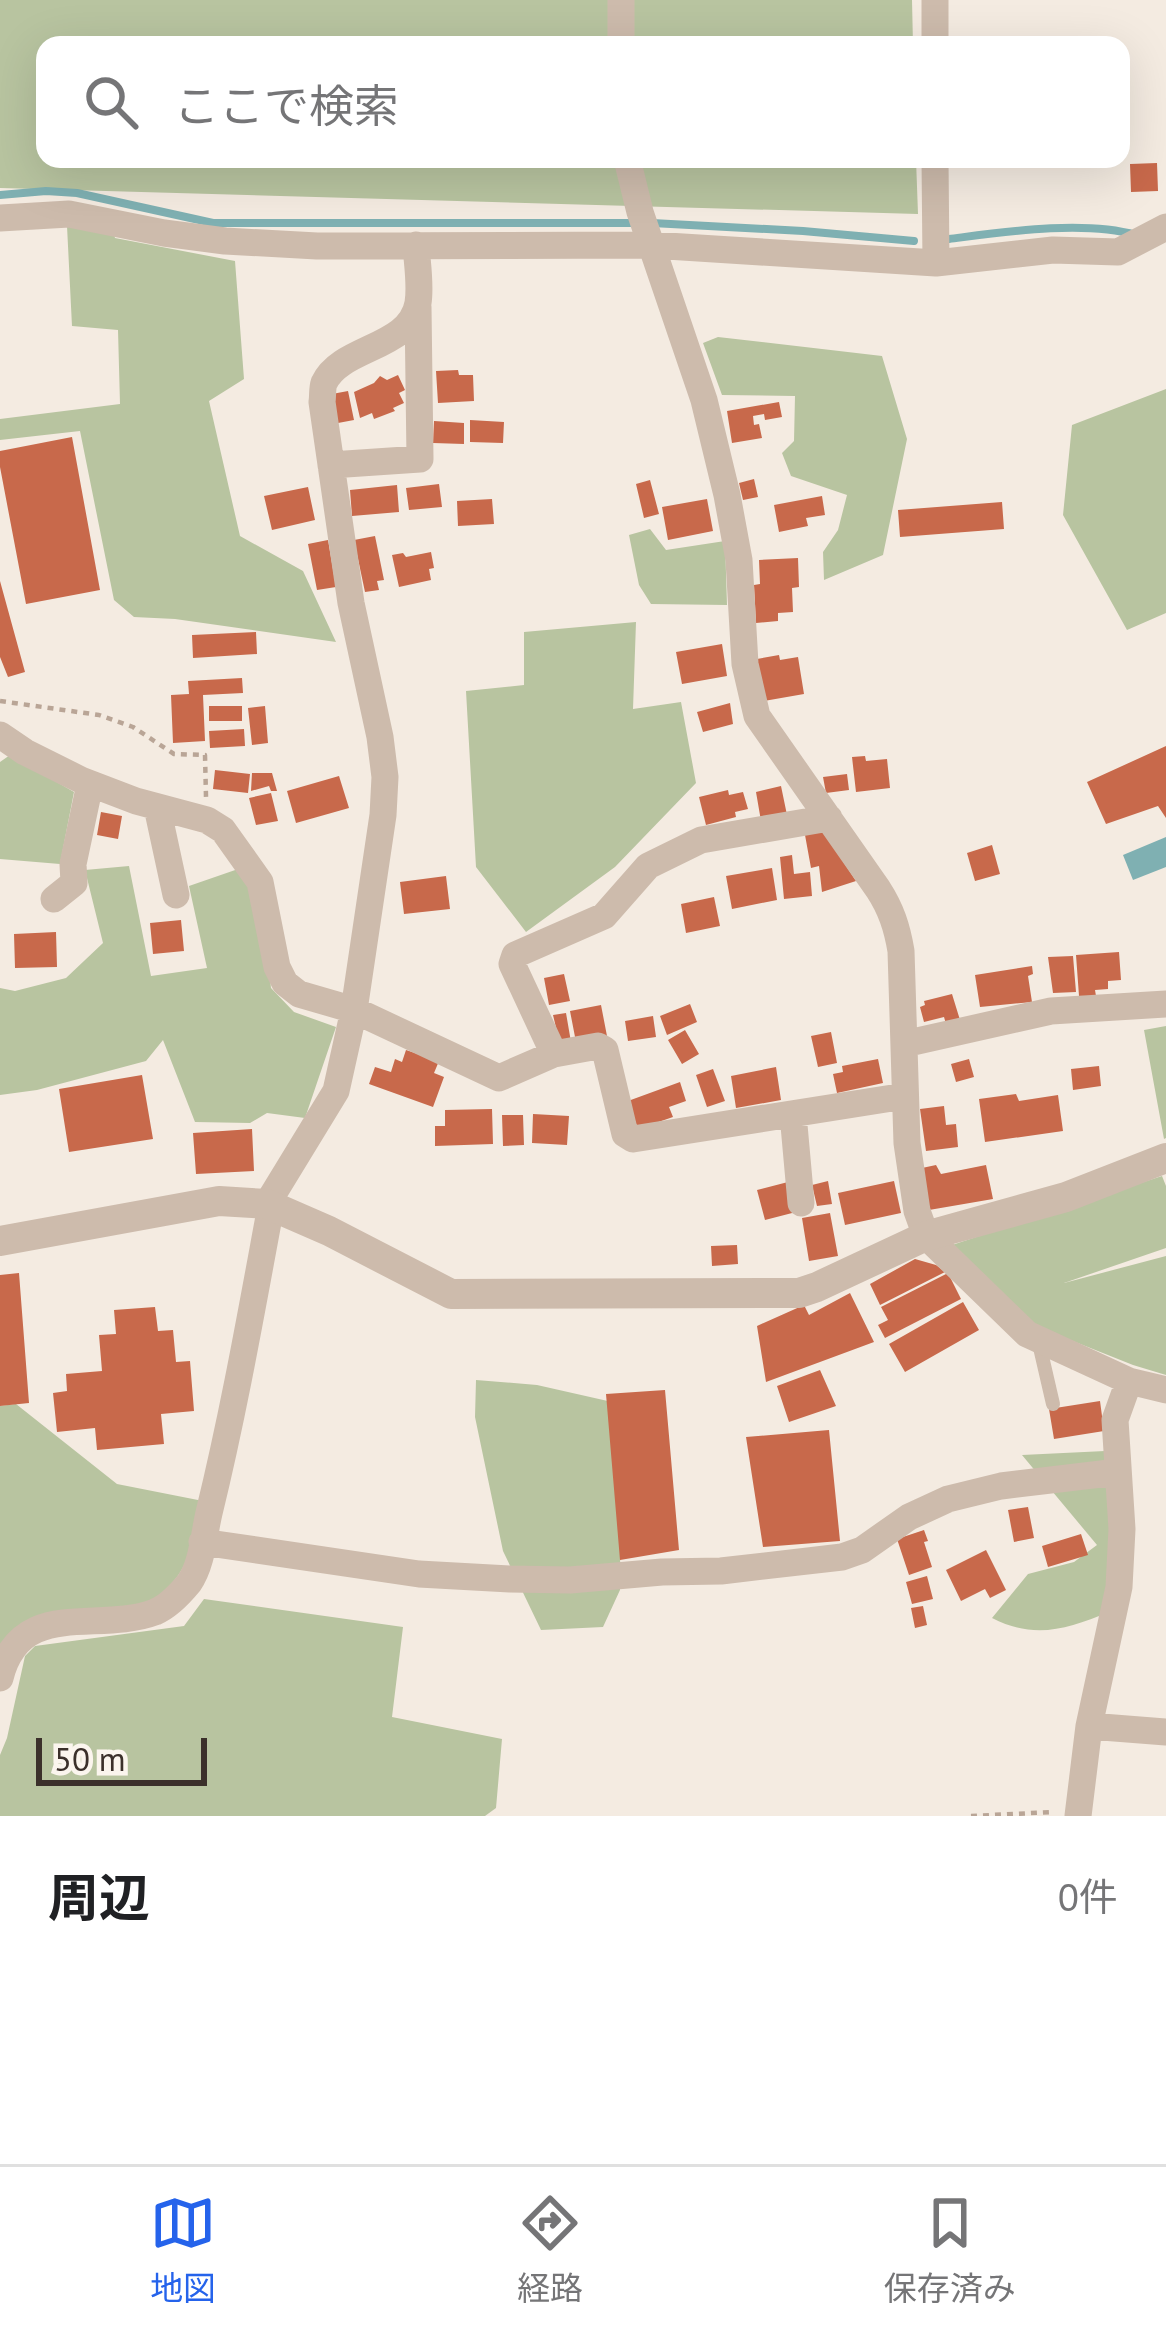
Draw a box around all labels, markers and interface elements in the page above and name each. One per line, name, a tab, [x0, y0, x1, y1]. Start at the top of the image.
search box	[36, 36, 1130, 168]
icon: search	[78, 69, 144, 135]
text: ここで検索	[174, 76, 399, 134]
scale bar	[36, 1732, 207, 1785]
text: 50 m	[54, 1737, 126, 1780]
text: 周辺	[48, 1864, 150, 1930]
text: 0件	[1058, 1871, 1118, 1922]
tab: 地図	[150, 2190, 216, 2310]
tab: 経路	[517, 2190, 583, 2310]
tab: 保存済み	[884, 2190, 1016, 2310]

